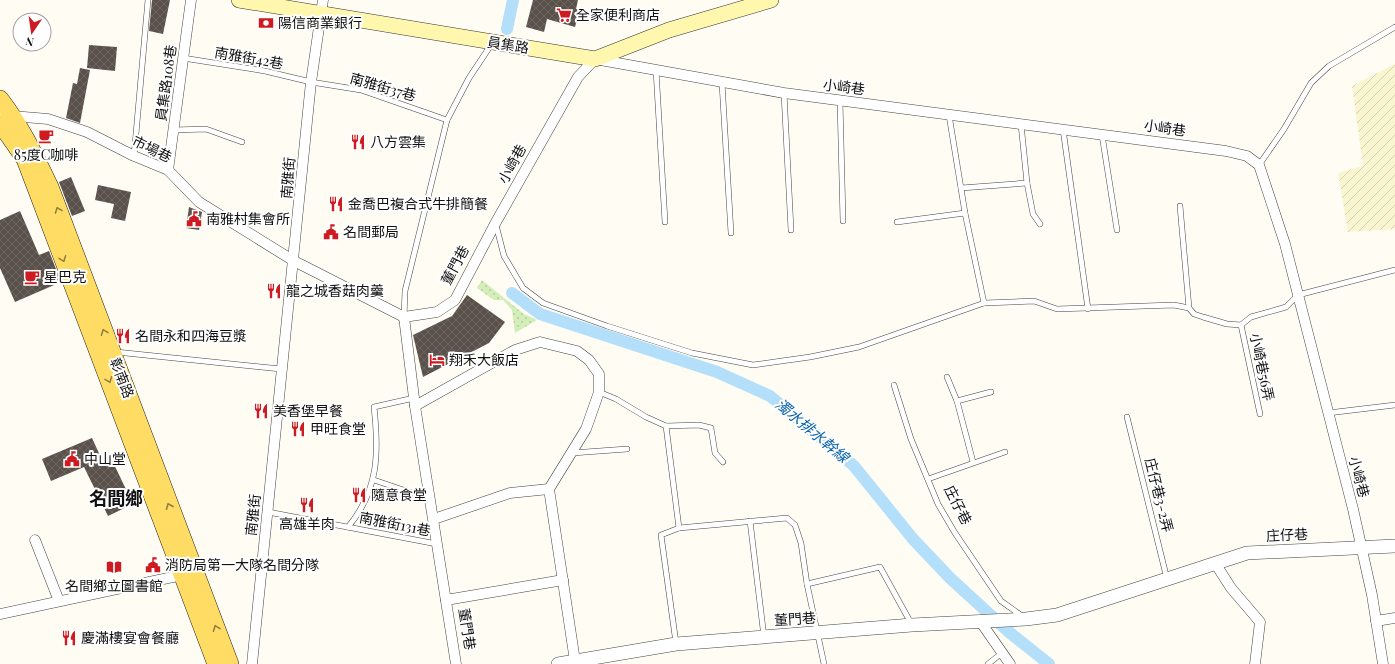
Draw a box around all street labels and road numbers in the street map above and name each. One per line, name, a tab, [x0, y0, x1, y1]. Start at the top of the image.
street label: 員集路	[486, 32, 530, 57]
street label: 南雅街42巷	[213, 42, 285, 73]
street label: 員集路108巷	[151, 44, 180, 122]
street label: 南雅街37巷	[348, 68, 418, 105]
street label: 小崎巷	[822, 75, 866, 98]
street label: 小崎巷	[1143, 115, 1187, 140]
street label: 市場巷	[129, 131, 175, 166]
street label: 小崎巷	[493, 141, 530, 187]
street label: 南雅街	[276, 156, 299, 200]
street label: 董門巷	[436, 242, 473, 288]
street label: 小崎巷56弄	[1246, 331, 1279, 403]
street label: 彰南路	[106, 355, 139, 401]
street label: 小崎巷	[1345, 454, 1374, 500]
street label: 庄仔巷3-2弄	[1141, 456, 1178, 534]
street label: 庄仔巷	[940, 482, 976, 528]
street label: 南雅街	[241, 493, 264, 537]
street label: 南雅街131巷	[358, 507, 432, 540]
street label: 庄仔巷	[1266, 524, 1308, 545]
street label: 董門巷	[455, 607, 480, 651]
street label: 董門巷	[773, 608, 817, 629]

